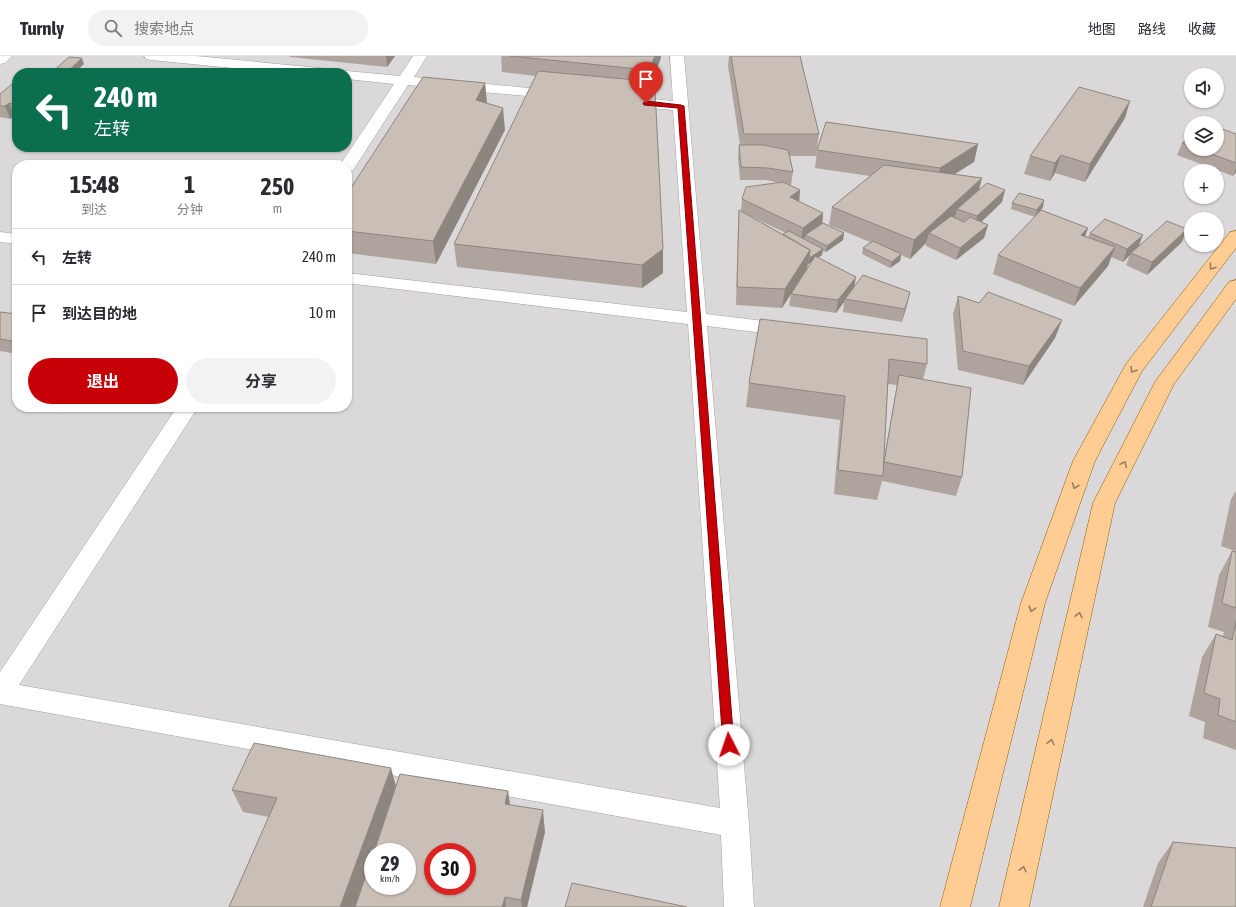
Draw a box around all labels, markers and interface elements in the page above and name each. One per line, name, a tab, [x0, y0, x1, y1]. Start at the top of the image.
search box	[88, 10, 368, 46]
text: Turnly	[20, 17, 64, 39]
icon: search	[102, 17, 124, 39]
text: 搜索地点	[134, 20, 194, 37]
text: 地图	[1088, 21, 1116, 37]
text: 路线	[1138, 21, 1166, 37]
text: 收藏	[1188, 21, 1216, 37]
pin	[629, 62, 663, 103]
icon: arrive	[635, 68, 657, 90]
map controls	[1184, 68, 1224, 252]
button: sound	[1184, 68, 1224, 108]
text: 240 m	[94, 81, 157, 113]
icon: left	[28, 84, 80, 136]
button: layers	[1184, 116, 1224, 156]
text: 左转	[94, 118, 130, 139]
button: +	[1184, 164, 1224, 204]
text: 15:48	[70, 171, 119, 198]
text: 1	[184, 171, 195, 198]
text: 250	[260, 173, 294, 200]
text: m	[273, 201, 282, 216]
text: 到达	[81, 202, 107, 217]
text: 分钟	[177, 202, 203, 217]
button: −	[1184, 212, 1224, 252]
icon: left	[28, 246, 50, 268]
text: 240 m	[302, 248, 336, 265]
text: 左转	[62, 249, 92, 266]
one-way arrow	[1210, 262, 1217, 269]
icon: arrive	[28, 302, 50, 324]
text: 10 m	[309, 304, 336, 321]
text: 到达目的地	[62, 305, 137, 322]
button: 退出	[28, 358, 178, 404]
button: 分享	[186, 358, 336, 404]
one-way arrow	[1130, 366, 1138, 373]
one-way arrow	[1119, 461, 1126, 469]
one-way arrow	[1071, 482, 1080, 489]
one-way arrow	[1028, 605, 1037, 612]
one-way arrow	[1075, 612, 1083, 618]
position arrow	[708, 724, 750, 766]
one-way arrow	[1046, 739, 1055, 746]
speed limit sign: 30	[424, 843, 476, 895]
text: 29	[381, 852, 399, 875]
one-way arrow	[1018, 866, 1026, 872]
text: km/h	[380, 873, 400, 884]

